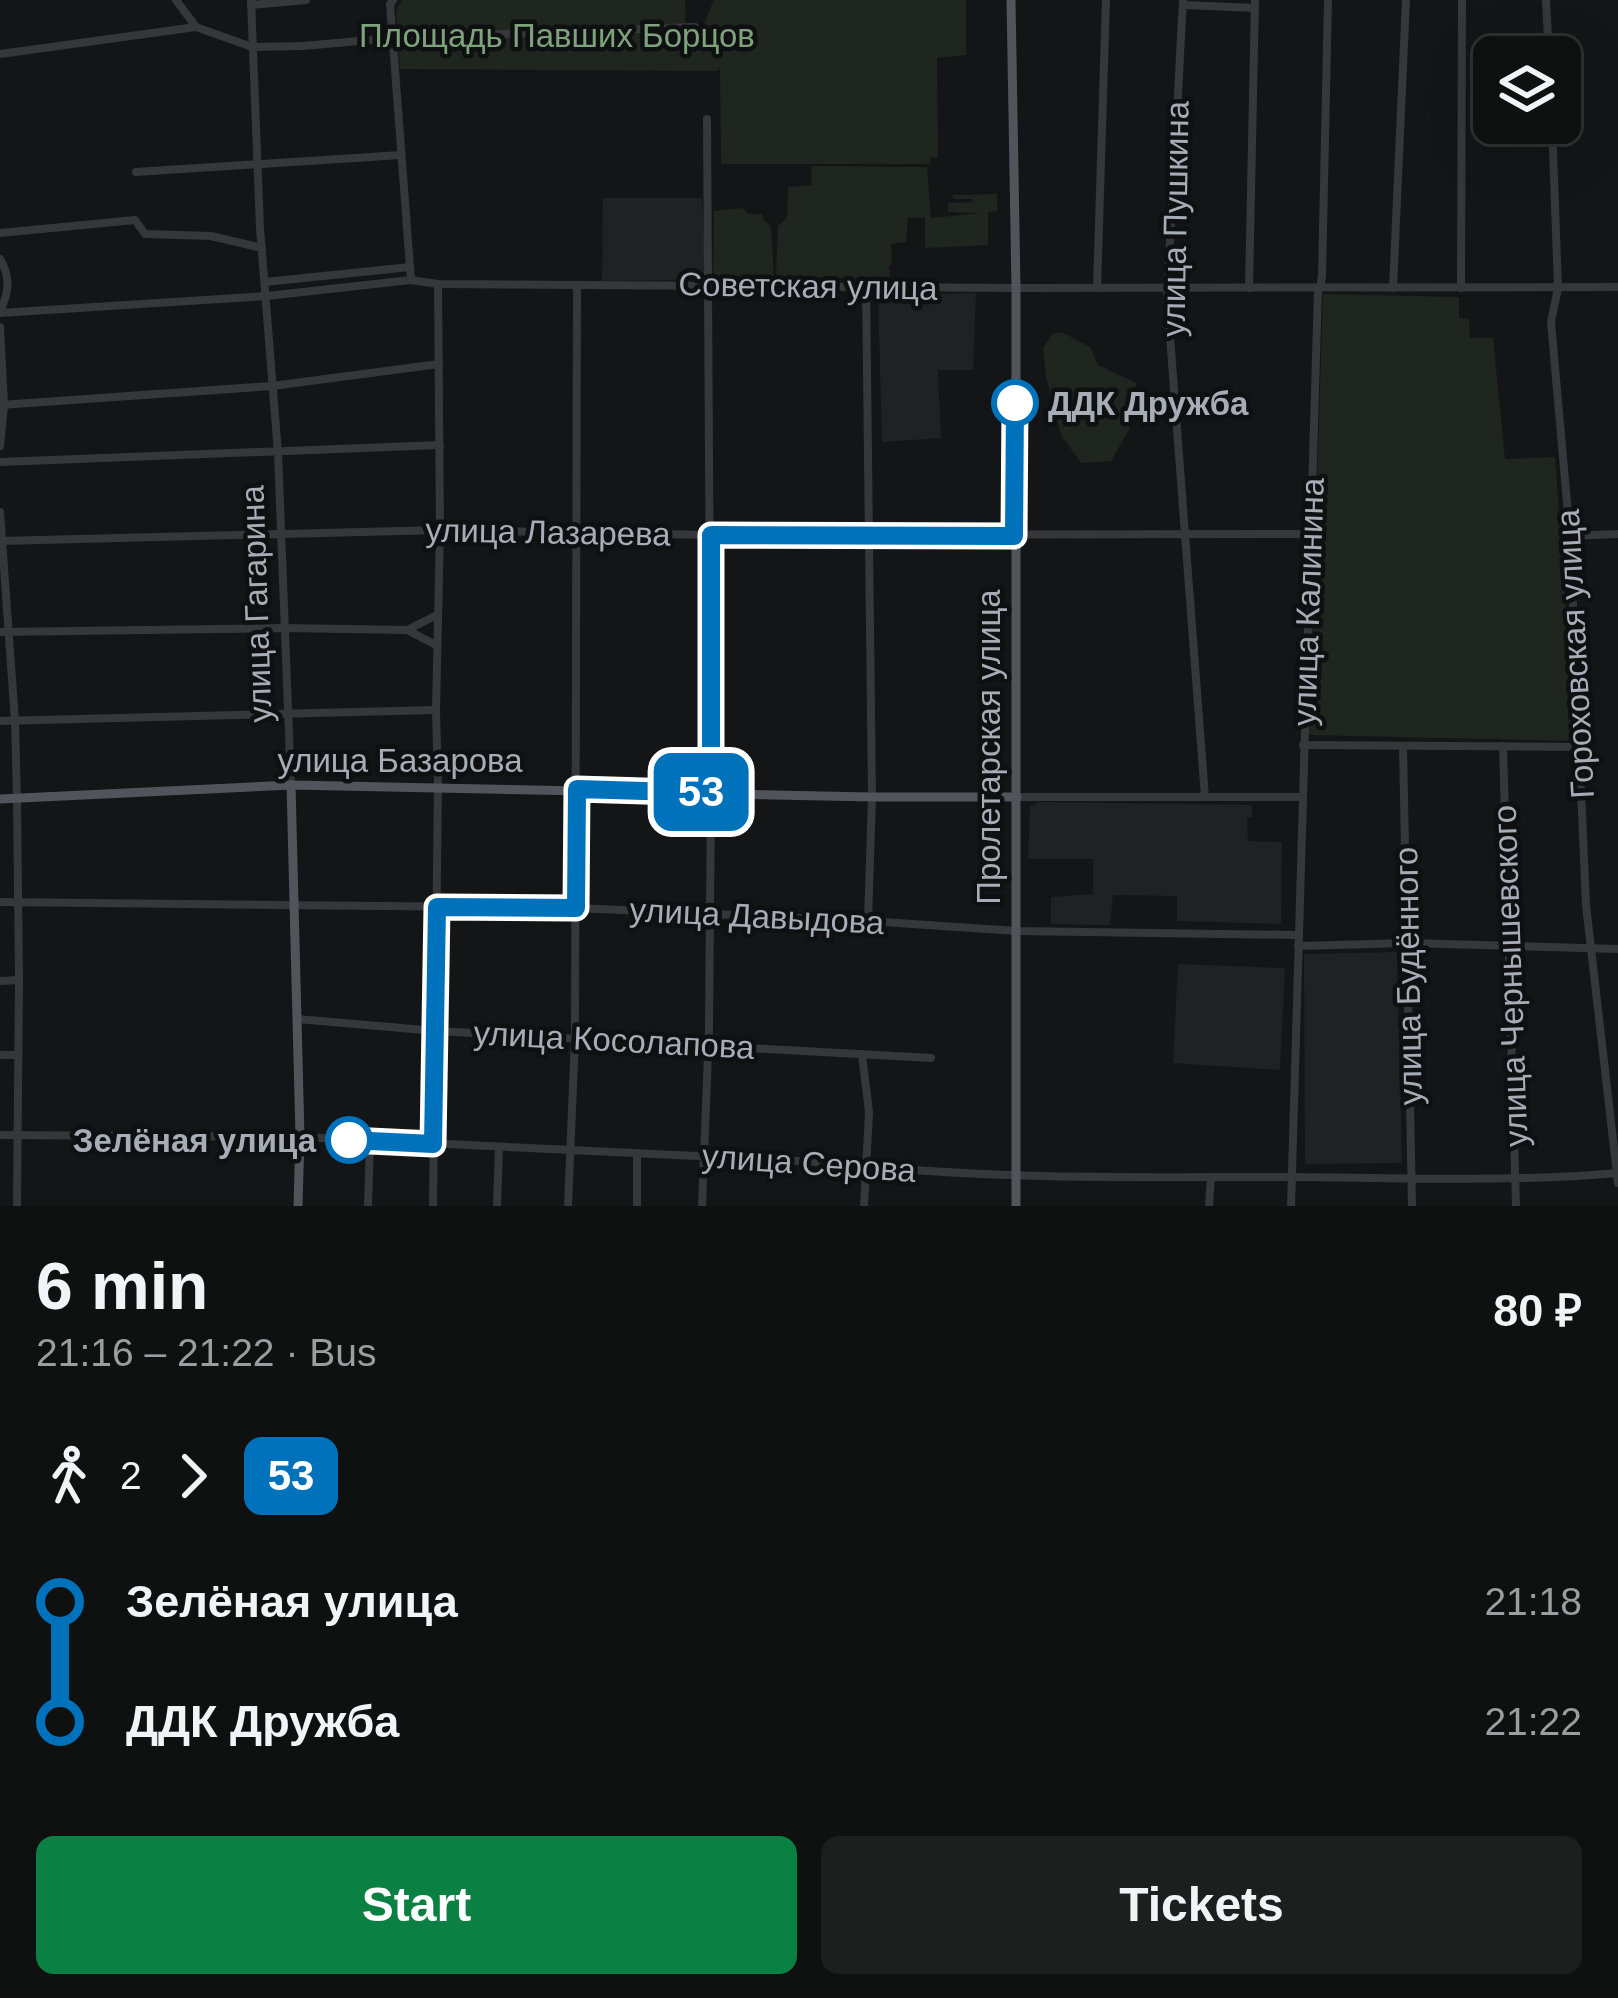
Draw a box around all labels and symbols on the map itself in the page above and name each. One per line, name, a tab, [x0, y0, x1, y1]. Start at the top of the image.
park label: Площадь Павших Борцов	[359, 17, 755, 54]
street label: улица Пушкина	[1154, 100, 1196, 337]
street label: Советская улица	[678, 265, 939, 307]
marker: ДДК Дружба	[993, 381, 1037, 425]
place label: ДДК Дружба	[1048, 385, 1249, 422]
street label: улица Калинина	[1285, 477, 1331, 727]
street label: улица Гагарина	[233, 484, 279, 723]
street label: Гороховская улица	[1549, 508, 1601, 800]
street label: улица Лазарева	[425, 511, 672, 553]
street label: Пролетарская улица	[970, 589, 1007, 905]
street label: улица Базарова	[277, 742, 523, 779]
line badge: 53	[647, 753, 755, 831]
street label: улица Чернышевского	[1486, 805, 1534, 1147]
street label: улица Будённого	[1387, 847, 1429, 1105]
street label: улица Давыдова	[629, 891, 886, 941]
street label: улица Косолапова	[473, 1014, 756, 1066]
marker: Зелёная улица	[327, 1118, 371, 1162]
place label: Зелёная улица	[73, 1122, 317, 1159]
street label: улица Серова	[701, 1137, 918, 1189]

